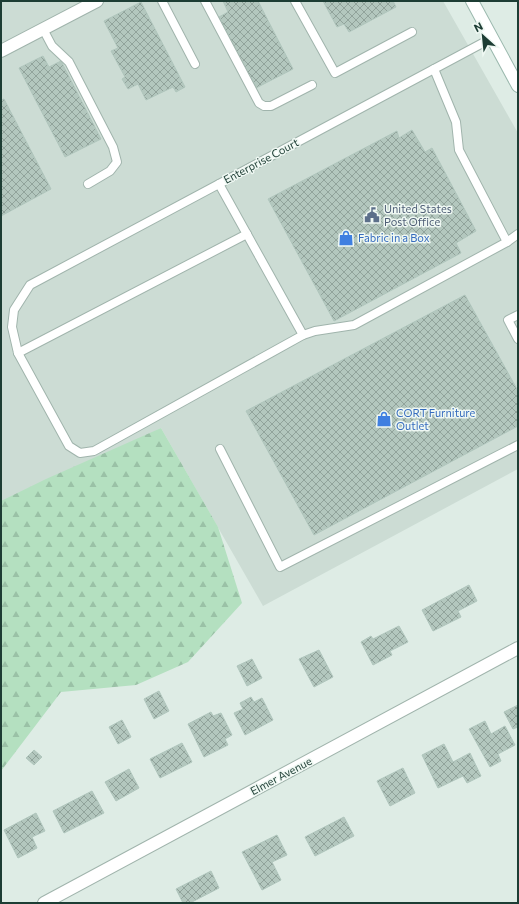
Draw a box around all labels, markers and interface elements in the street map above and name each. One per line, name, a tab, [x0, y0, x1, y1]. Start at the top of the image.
north arrow	[463, 16, 503, 56]
text: N	[472, 19, 485, 34]
street label: Enterprise Court	[221, 135, 301, 186]
place label: United States Post Office	[384, 202, 452, 228]
public building icon: United States Post Office	[363, 206, 381, 224]
shop icon: Fabric in a Box	[337, 229, 355, 247]
place label: Fabric in a Box	[358, 231, 430, 244]
place label: CORT Furniture Outlet	[396, 406, 476, 432]
shop icon: CORT Furniture Outlet	[375, 410, 393, 428]
street label: Elmer Avenue	[248, 754, 314, 797]

